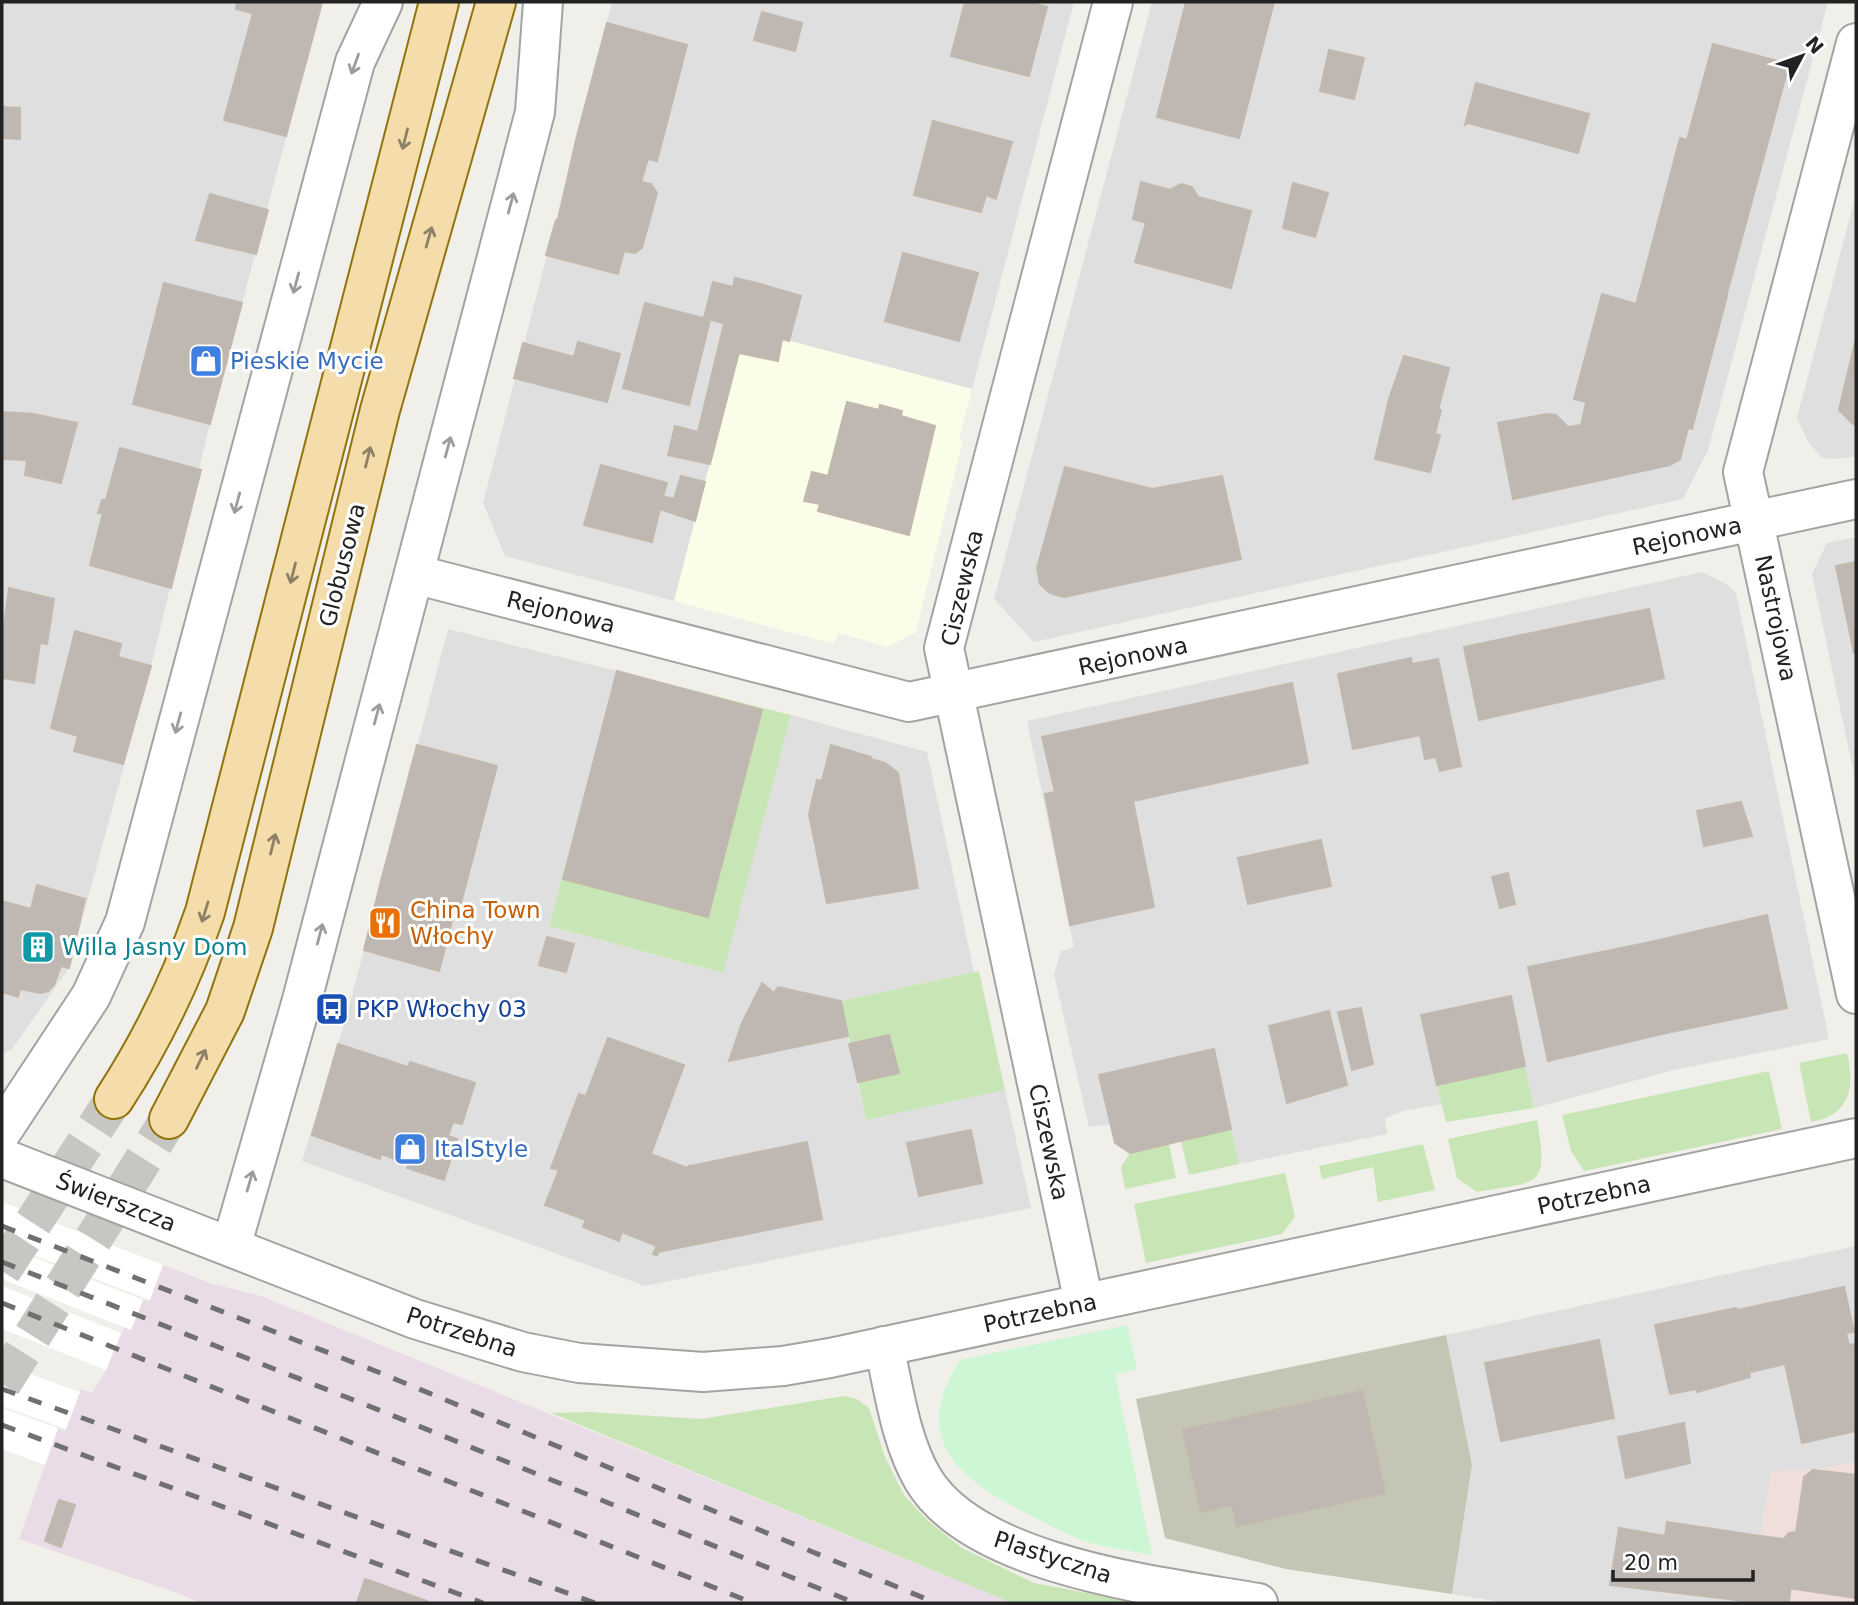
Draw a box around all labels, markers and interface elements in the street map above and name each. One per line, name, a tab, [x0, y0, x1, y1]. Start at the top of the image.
north arrow	[1767, 21, 1837, 91]
text: N	[1801, 32, 1828, 58]
one-way arrow	[348, 52, 360, 74]
one-way arrow	[398, 127, 411, 150]
one-way arrow	[506, 192, 519, 214]
one-way arrow	[423, 227, 436, 249]
one-way arrow	[288, 272, 301, 294]
shop icon: Pieskie Mycie	[187, 342, 225, 380]
place label: Pieskie Mycie	[230, 348, 384, 374]
one-way arrow	[442, 436, 455, 458]
one-way arrow	[362, 446, 375, 469]
one-way arrow	[230, 491, 243, 514]
street label: Globusowa	[314, 501, 370, 629]
street label: Rejonowa	[1630, 512, 1744, 560]
street label: Ciszewska	[936, 527, 988, 649]
street label: Nastrojowa	[1750, 552, 1802, 684]
one-way arrow	[286, 561, 299, 584]
street label: Rejonowa	[504, 586, 618, 638]
street label: Rejonowa	[1076, 632, 1190, 680]
one-way arrow	[372, 704, 385, 726]
one-way arrow	[171, 712, 184, 734]
one-way arrow	[267, 833, 280, 856]
place label: China Town Włochy	[410, 897, 541, 949]
one-way arrow	[197, 901, 210, 923]
restaurant icon: China Town Włochy	[366, 904, 404, 942]
one-way arrow	[314, 924, 327, 946]
building icon: Willa Jasny Dom	[19, 928, 57, 966]
place label: Willa Jasny Dom	[62, 934, 247, 960]
bus stop icon: PKP Włochy 03	[313, 990, 351, 1028]
place label: PKP Włochy 03	[356, 996, 527, 1022]
one-way arrow	[195, 1049, 209, 1070]
street label: Ciszewska	[1024, 1081, 1074, 1203]
shop icon: ItalStyle	[391, 1130, 429, 1168]
place label: ItalStyle	[434, 1136, 528, 1162]
street label: Świerszcza	[52, 1166, 180, 1237]
one-way arrow	[244, 1170, 257, 1192]
street label: Potrzebna	[1535, 1170, 1653, 1220]
street label: Potrzebna	[981, 1288, 1099, 1338]
street label: Potrzebna	[403, 1302, 521, 1362]
street label: Plastyczna	[991, 1526, 1115, 1588]
scale bar	[1613, 1538, 1753, 1582]
text: 20 m	[1624, 1551, 1678, 1575]

